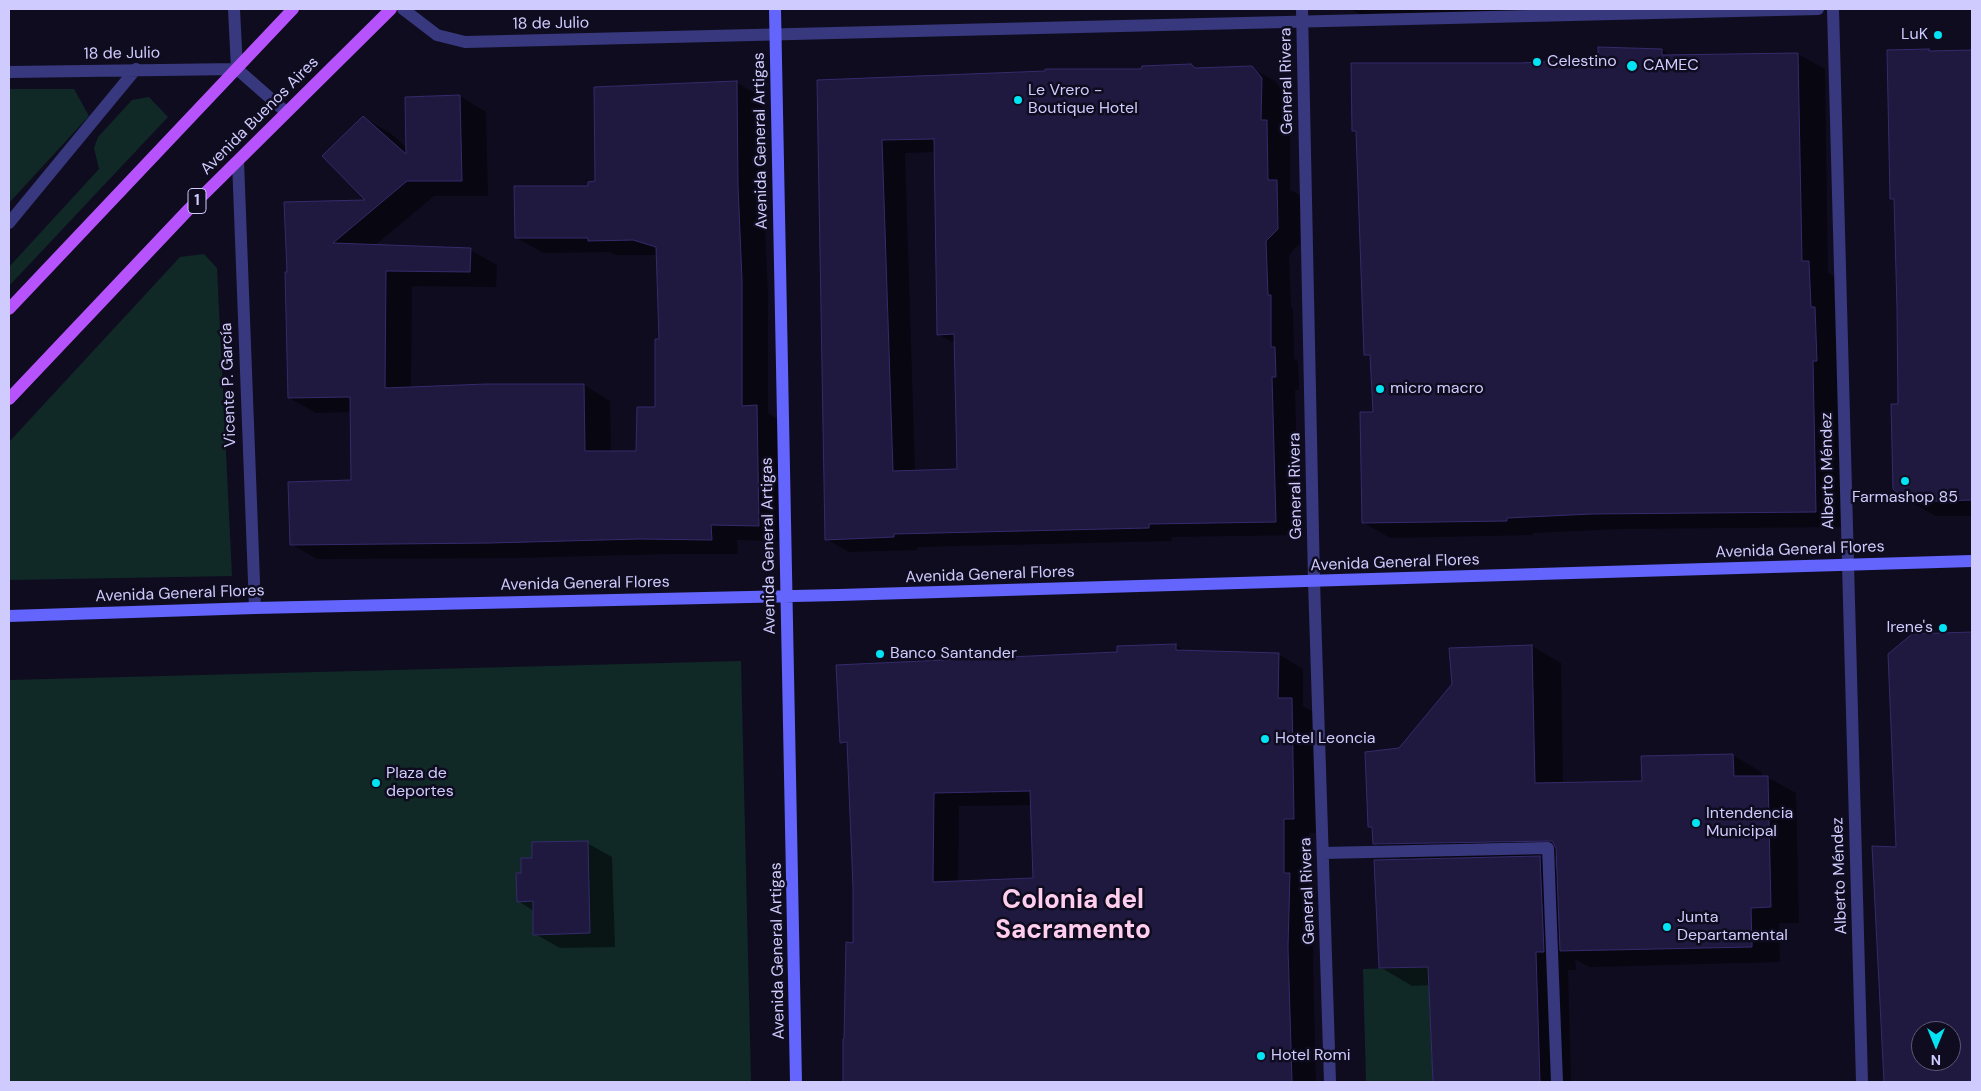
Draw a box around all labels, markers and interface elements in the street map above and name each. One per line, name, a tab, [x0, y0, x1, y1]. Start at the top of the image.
street label: 18 de Julio	[513, 14, 589, 34]
place label: LuK	[1901, 25, 1928, 45]
street label: General Rivera	[1276, 27, 1298, 135]
marker: LuK	[1932, 29, 1944, 41]
street label: 18 de Julio	[84, 44, 160, 64]
street label: Avenida General Artigas	[750, 52, 772, 230]
place label: Celestino	[1547, 52, 1617, 72]
street label: Avenida Buenos Aires	[197, 53, 323, 179]
marker: Celestino	[1531, 56, 1543, 68]
place label: CAMEC	[1643, 56, 1699, 76]
marker: CAMEC	[1625, 59, 1639, 73]
place label: Le Vrero - Boutique Hotel	[1028, 81, 1138, 119]
marker: Le Vrero - Boutique Hotel	[1012, 94, 1024, 106]
road number: 1	[188, 188, 206, 214]
street label: Vicente P. García	[217, 322, 241, 448]
place label: micro macro	[1390, 379, 1484, 399]
marker: micro macro	[1374, 383, 1386, 395]
street label: Alberto Méndez	[1817, 412, 1839, 530]
street label: General Rivera	[1285, 432, 1307, 540]
street label: Avenida General Artigas	[758, 457, 780, 635]
marker: Farmashop 85	[1899, 475, 1911, 487]
place label: Farmashop 85	[1852, 488, 1958, 508]
street label: Avenida General Flores	[1715, 537, 1885, 563]
street label: Avenida General Flores	[1310, 550, 1480, 576]
street label: Avenida General Flores	[905, 562, 1075, 588]
street label: Avenida General Flores	[500, 573, 670, 595]
street label: Avenida General Flores	[95, 581, 265, 607]
place label: Irene's	[1886, 618, 1933, 638]
marker: Irene's	[1937, 622, 1949, 634]
place label: Banco Santander	[890, 644, 1017, 664]
marker: Banco Santander	[874, 648, 886, 660]
place label: Hotel Leoncia	[1275, 729, 1376, 749]
marker: Hotel Leoncia	[1259, 733, 1271, 745]
place label: Plaza de deportes	[386, 764, 454, 802]
marker: Plaza de deportes	[370, 777, 382, 789]
place label: Intendencia Municipal	[1706, 804, 1793, 842]
marker: Intendencia Municipal	[1690, 817, 1702, 829]
street label: Alberto Méndez	[1828, 817, 1852, 935]
street label: General Rivera	[1297, 837, 1319, 945]
street label: Avenida General Artigas	[767, 862, 789, 1040]
district label: Colonia del Sacramento	[995, 885, 1151, 946]
place label: Junta Departamental	[1677, 908, 1788, 946]
marker: Junta Departamental	[1661, 921, 1673, 933]
north arrow	[1911, 1021, 1961, 1071]
place label: Hotel Romi	[1271, 1046, 1351, 1066]
marker: Hotel Romi	[1255, 1050, 1267, 1062]
text: N	[1931, 1051, 1941, 1069]

